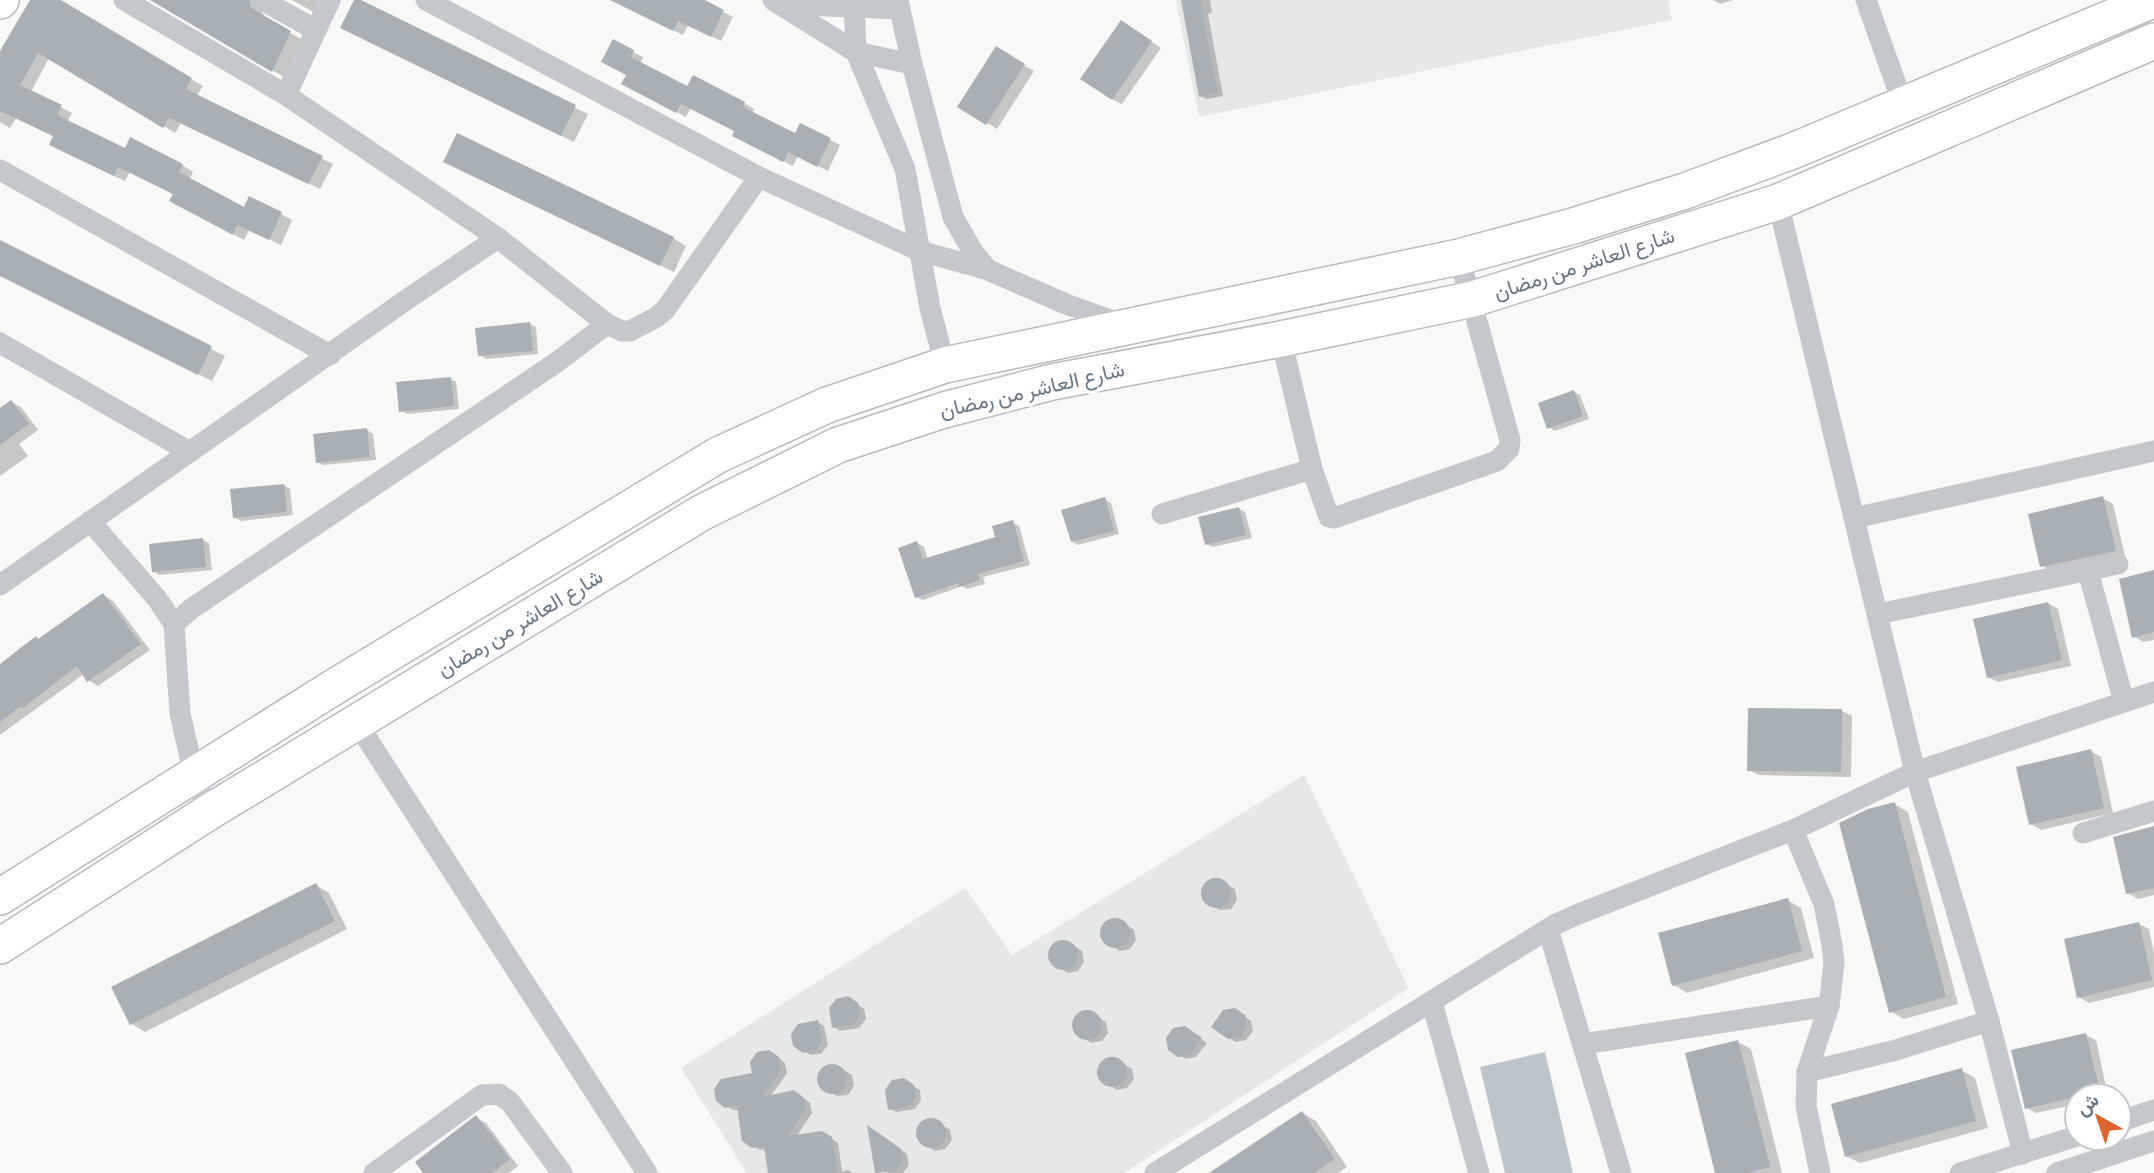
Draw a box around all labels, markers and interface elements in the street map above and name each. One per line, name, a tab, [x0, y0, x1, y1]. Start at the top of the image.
street label: شارع العاشر من رمضان	[1490, 221, 1678, 307]
street label: شارع العاشر من رمضان	[937, 354, 1127, 426]
street label: شارع العاشر من رمضان	[431, 562, 609, 684]
north arrow	[2063, 1082, 2133, 1152]
text: ش	[2071, 1087, 2106, 1123]

